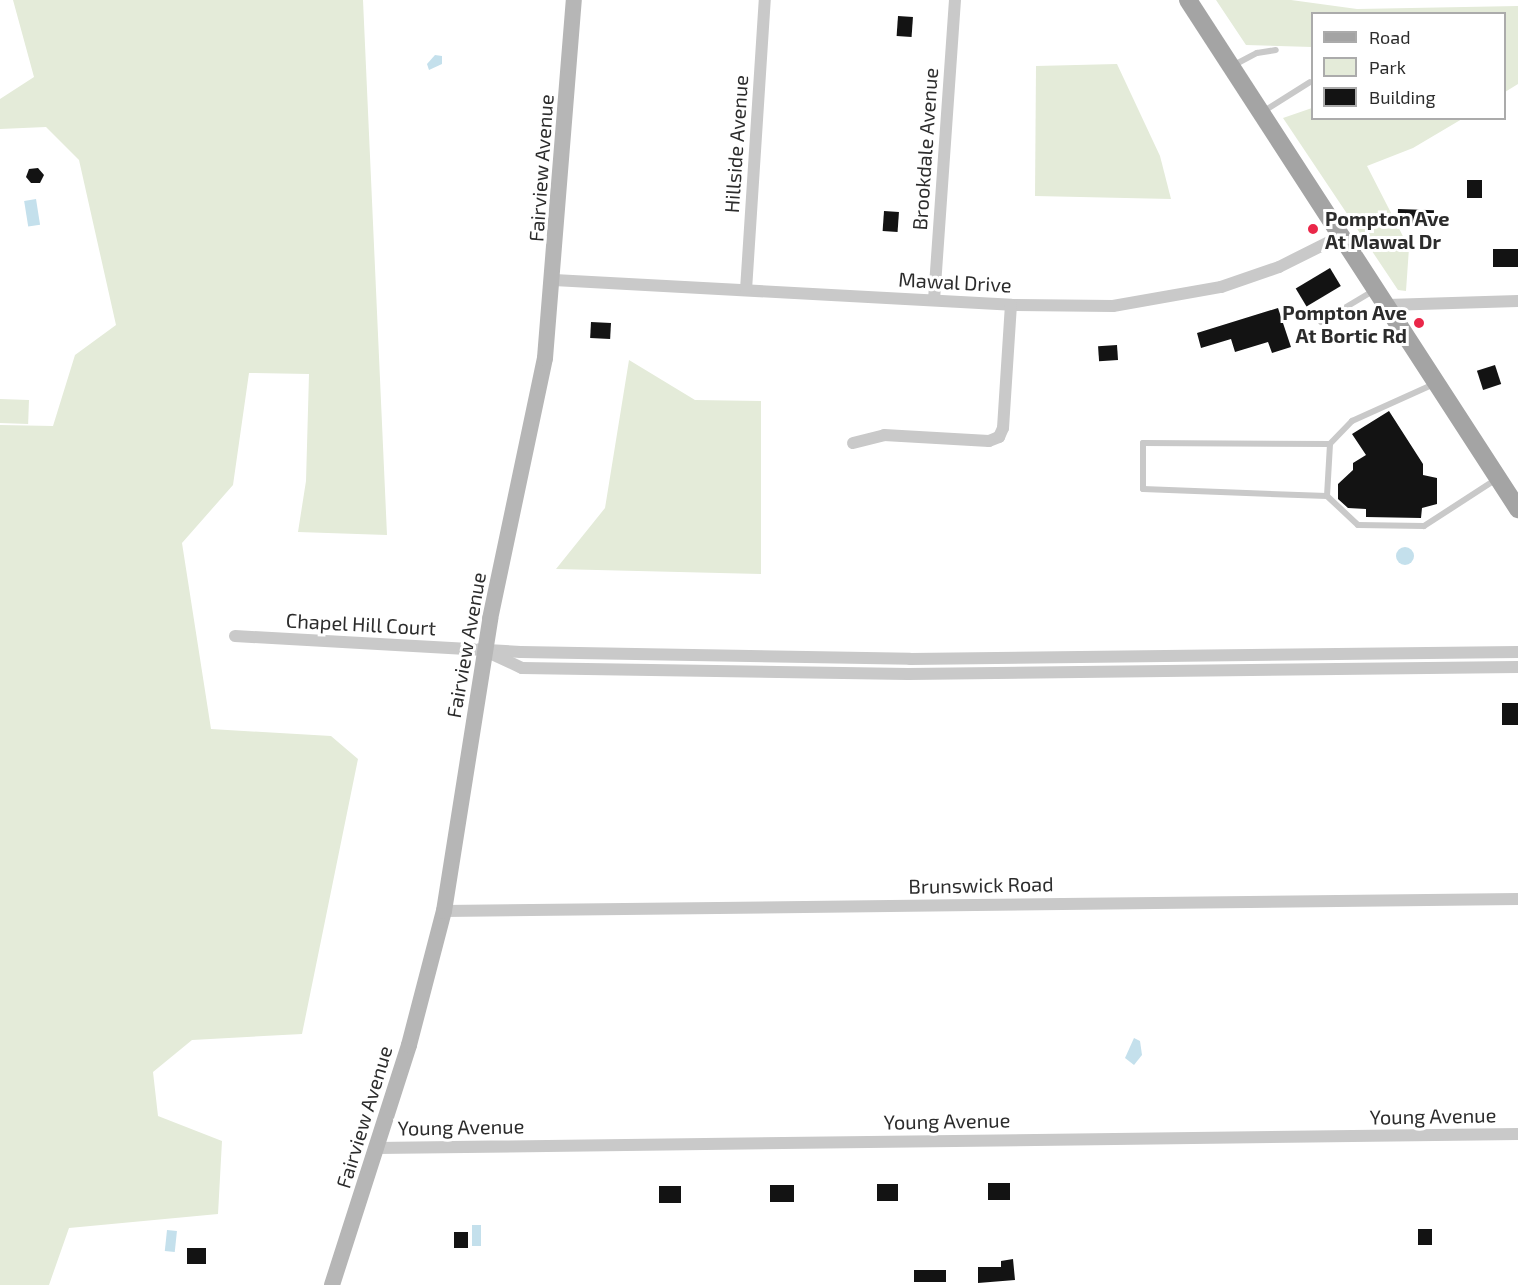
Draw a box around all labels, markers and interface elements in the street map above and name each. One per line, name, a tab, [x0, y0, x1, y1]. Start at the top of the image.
legend	[1311, 12, 1506, 120]
text: Road	[1369, 26, 1410, 48]
text: Park	[1369, 56, 1406, 78]
street label: Brookdale Avenue	[907, 67, 943, 231]
street label: Hillside Avenue	[719, 74, 753, 214]
text: Building	[1369, 86, 1436, 108]
street label: Fairview Avenue	[524, 93, 558, 243]
place label: Pompton Ave At Mawal Dr	[1325, 206, 1450, 253]
marker: Pompton Ave At Mawal Dr	[1306, 222, 1320, 236]
street label: Mawal Drive	[898, 267, 1012, 297]
place label: Pompton Ave At Bortic Rd	[1282, 300, 1407, 347]
marker: Pompton Ave At Bortic Rd	[1412, 316, 1426, 330]
street label: Fairview Avenue	[441, 570, 491, 720]
street label: Chapel Hill Court	[285, 608, 437, 640]
street label: Brunswick Road	[908, 872, 1054, 898]
street label: Fairview Avenue	[331, 1042, 397, 1192]
street label: Young Avenue	[1369, 1103, 1497, 1129]
street label: Young Avenue	[883, 1108, 1011, 1134]
street label: Young Avenue	[397, 1114, 525, 1140]

